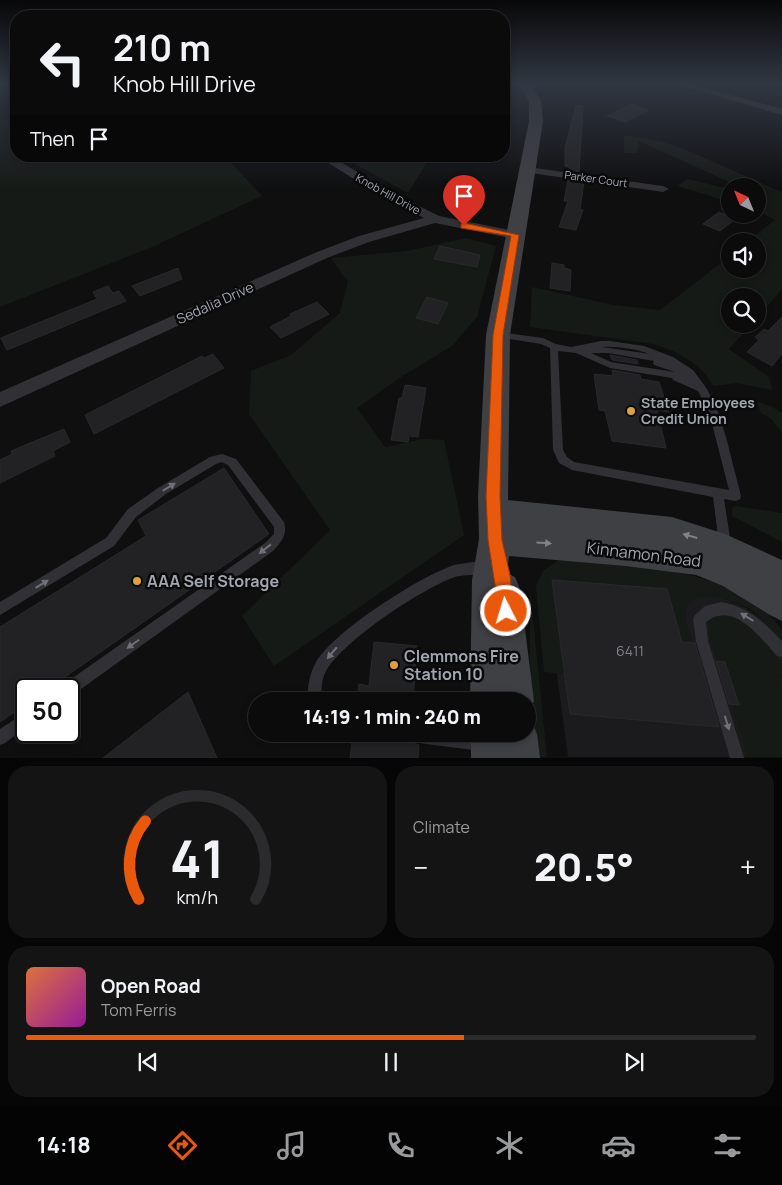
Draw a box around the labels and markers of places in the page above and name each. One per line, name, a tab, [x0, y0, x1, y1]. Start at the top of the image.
pin	[443, 175, 485, 226]
place label: State Employees Credit Union	[641, 393, 755, 428]
marker: State Employees Credit Union	[625, 405, 637, 417]
place label: AAA Self Storage	[147, 570, 279, 592]
marker: AAA Self Storage	[131, 575, 143, 587]
place label: Clemmons Fire Station 10	[404, 645, 519, 685]
marker: Clemmons Fire Station 10	[388, 659, 400, 671]

